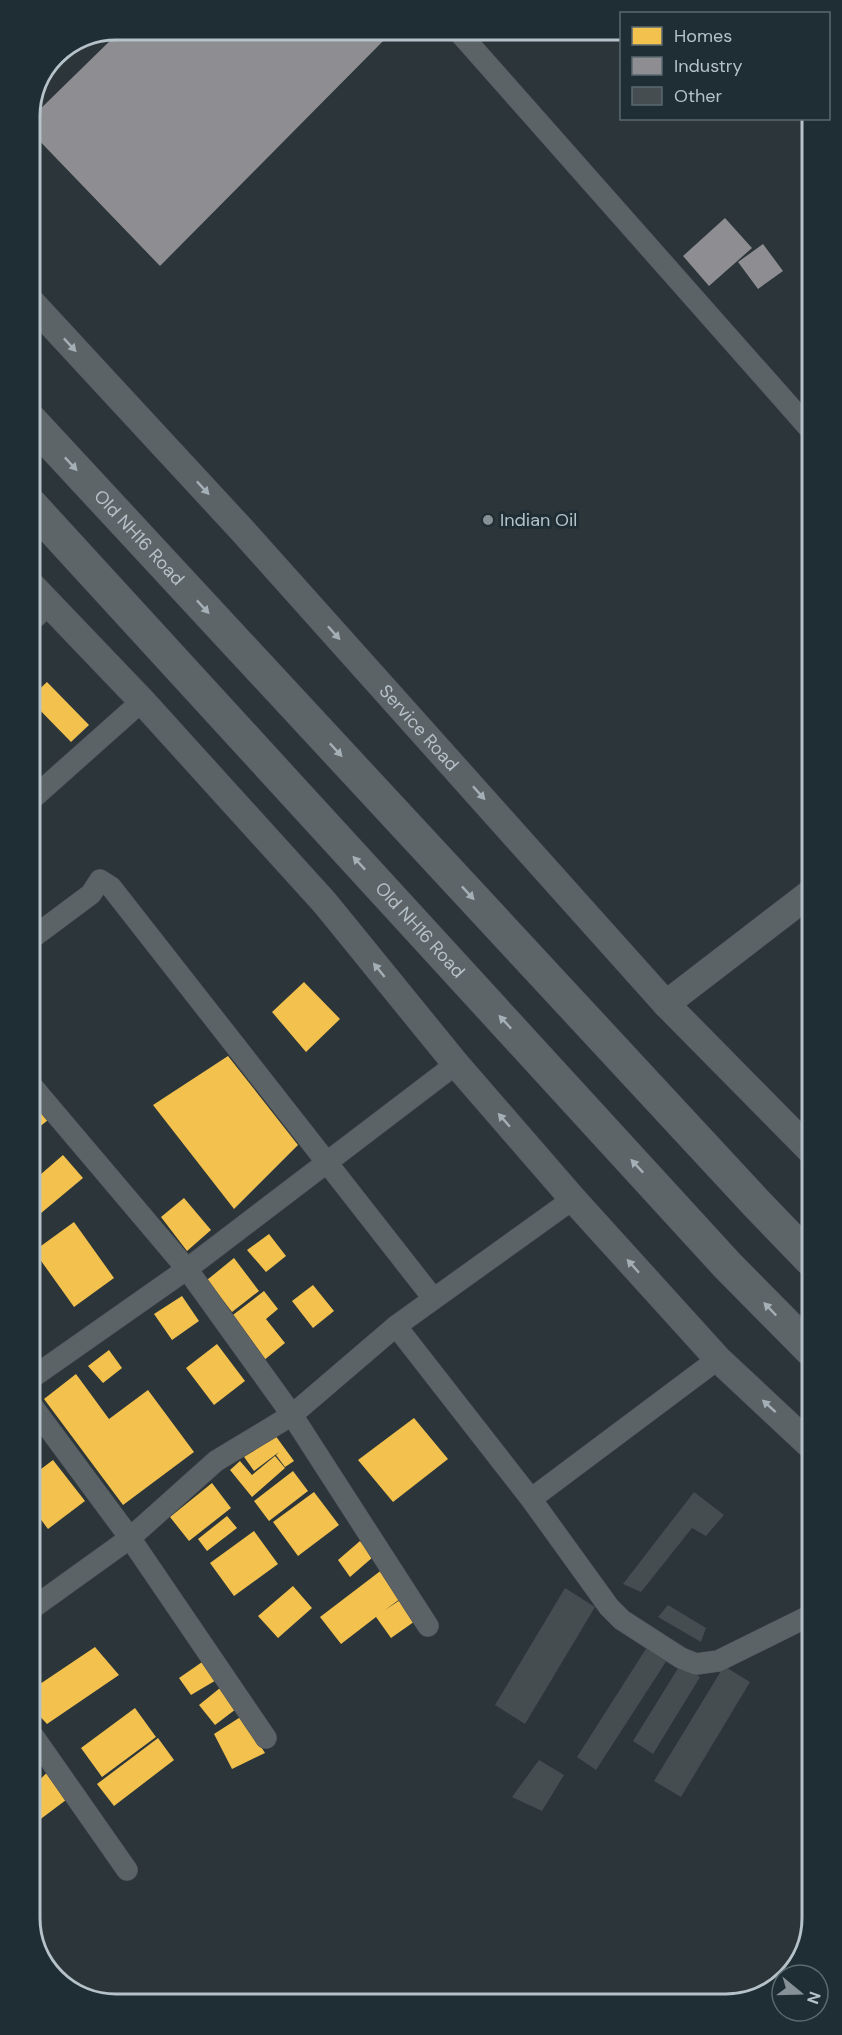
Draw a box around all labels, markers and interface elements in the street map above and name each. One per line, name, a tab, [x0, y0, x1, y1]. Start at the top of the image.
legend	[620, 12, 830, 120]
text: Homes	[674, 24, 732, 48]
text: Industry	[674, 54, 743, 78]
text: Other	[674, 84, 723, 108]
one-way arrow	[63, 337, 76, 352]
one-way arrow	[63, 457, 77, 471]
one-way arrow	[196, 481, 210, 496]
street label: Old NH16 Road	[89, 485, 190, 591]
place label: Indian Oil	[500, 508, 577, 532]
marker: Indian Oil	[481, 513, 495, 527]
one-way arrow	[196, 600, 210, 615]
one-way arrow	[327, 625, 341, 640]
street label: Service Road	[374, 679, 464, 776]
one-way arrow	[329, 743, 343, 758]
one-way arrow	[472, 785, 485, 801]
one-way arrow	[353, 856, 366, 871]
street label: Old NH16 Road	[370, 877, 470, 983]
one-way arrow	[461, 886, 475, 900]
one-way arrow	[373, 963, 386, 978]
one-way arrow	[498, 1015, 512, 1030]
one-way arrow	[498, 1113, 511, 1128]
one-way arrow	[631, 1159, 644, 1174]
one-way arrow	[626, 1258, 640, 1273]
one-way arrow	[763, 1302, 777, 1316]
one-way arrow	[762, 1399, 776, 1413]
north arrow	[770, 1963, 830, 2023]
text: N	[802, 1989, 826, 2007]

